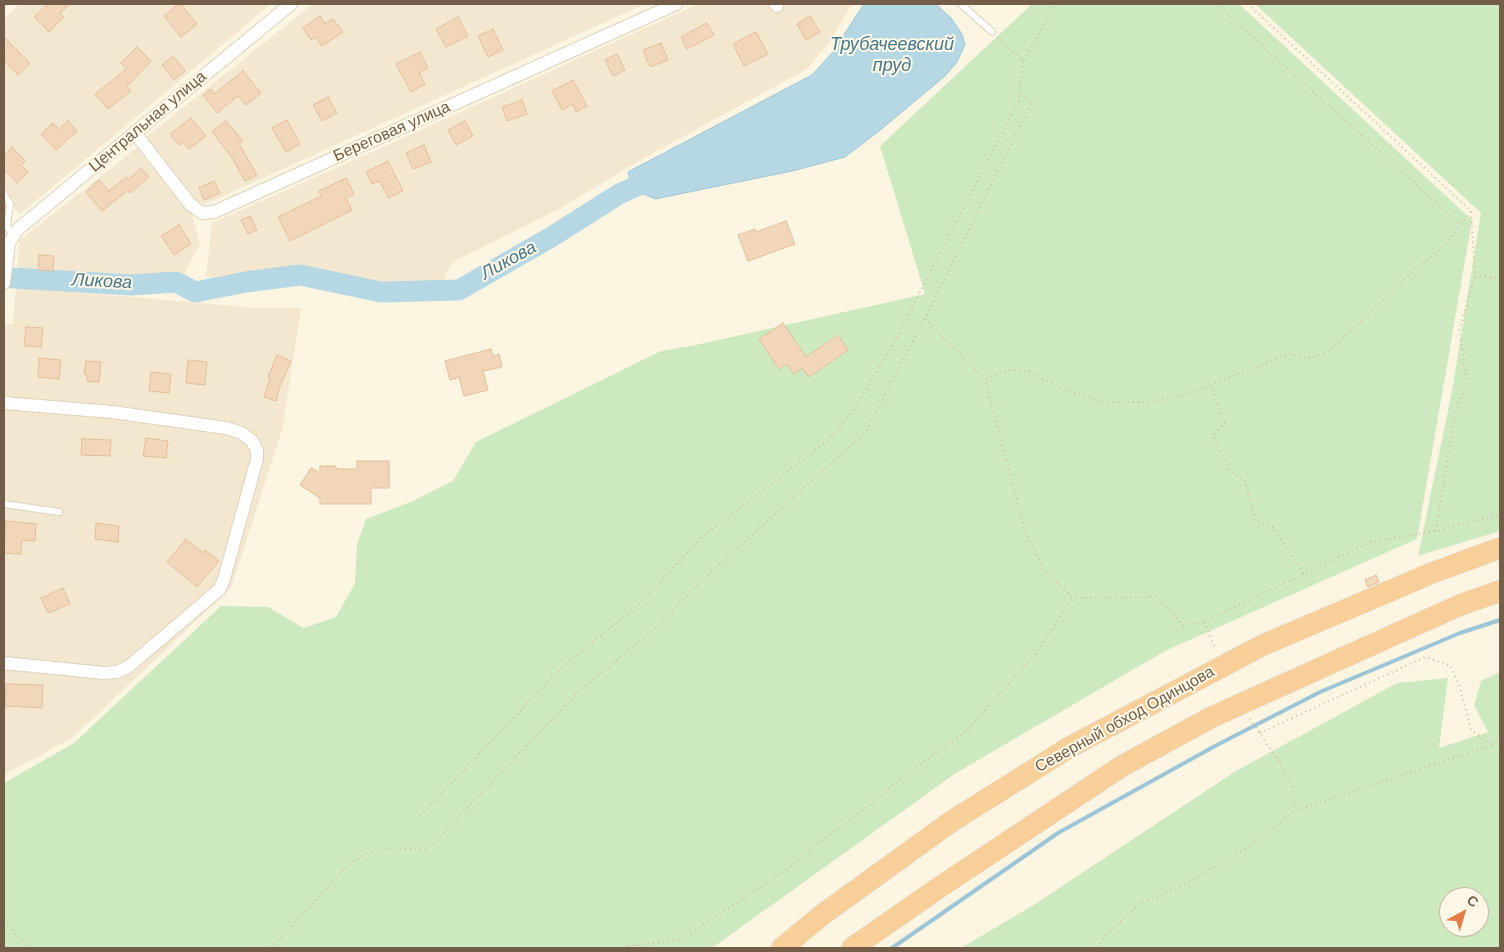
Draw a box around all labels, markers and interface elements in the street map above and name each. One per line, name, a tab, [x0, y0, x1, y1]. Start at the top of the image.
water label: Трубачеевский пруд	[830, 34, 954, 76]
street label: Центральная улица	[86, 67, 210, 177]
street label: Береговая улица	[331, 98, 453, 166]
water label: Ликова	[478, 237, 540, 285]
water label: Ликова	[72, 270, 132, 294]
street label: Северный обход Одинцова	[1032, 663, 1218, 777]
north arrow	[1439, 887, 1489, 937]
text: С	[1463, 891, 1482, 911]

